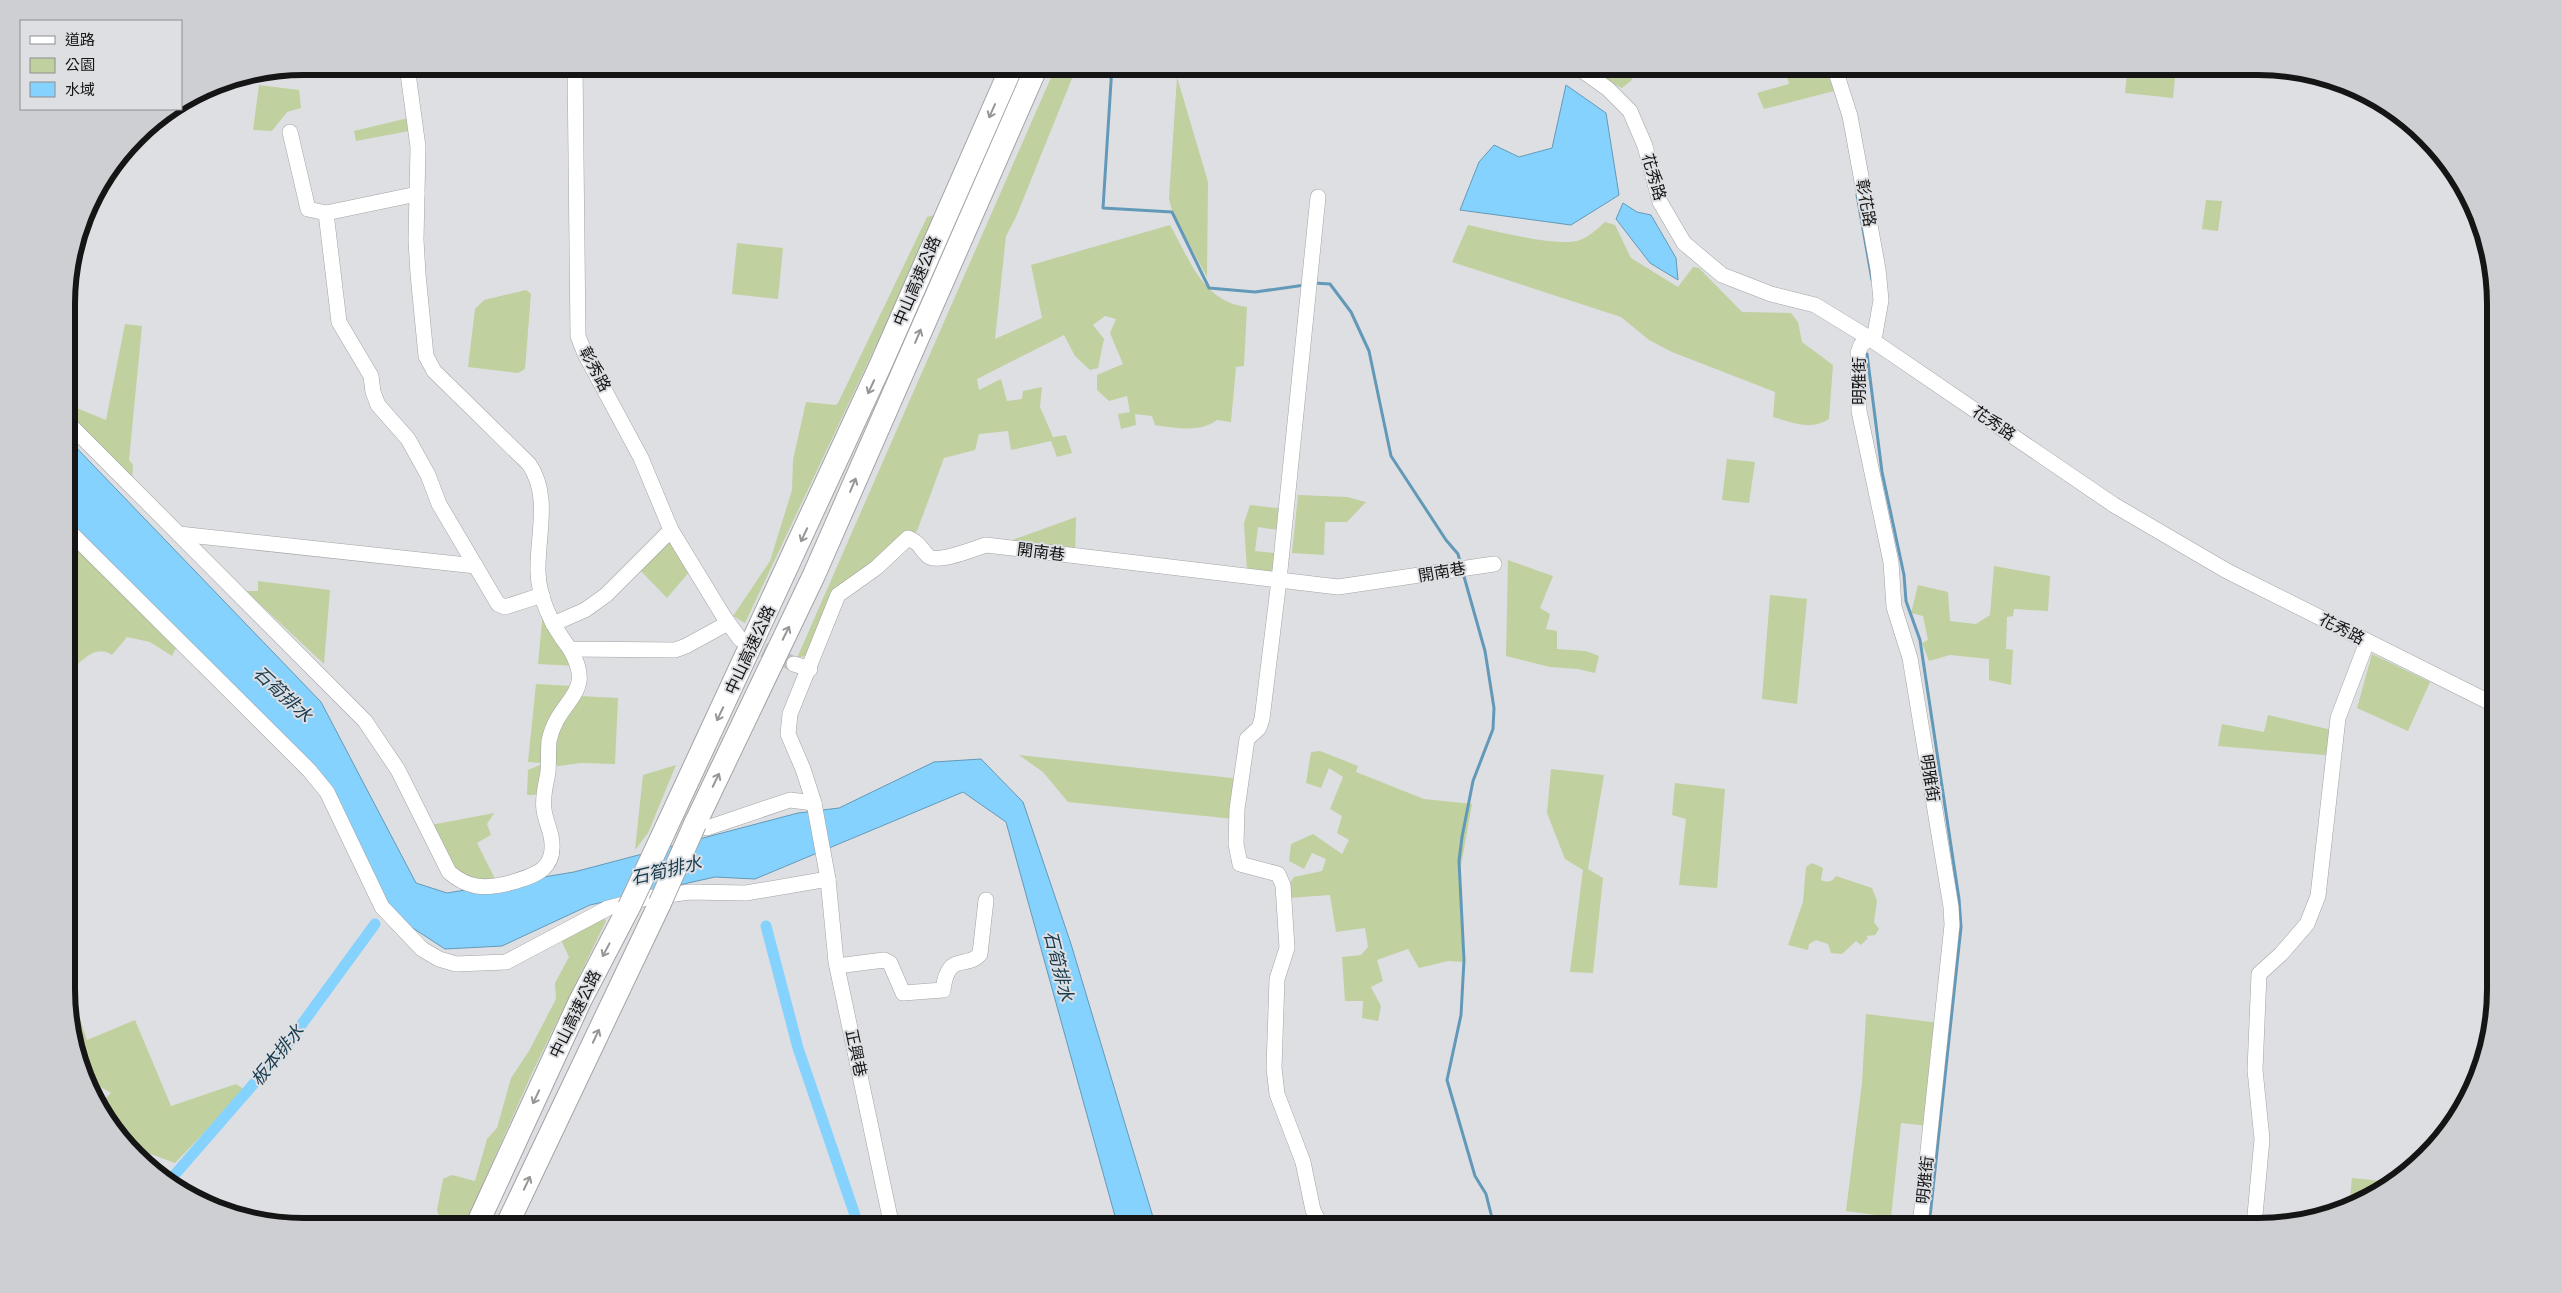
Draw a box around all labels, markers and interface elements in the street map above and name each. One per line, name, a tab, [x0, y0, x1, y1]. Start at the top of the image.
legend	[20, 20, 182, 110]
text: 道路	[65, 31, 95, 49]
text: 公園	[65, 56, 95, 74]
text: 水域	[65, 81, 95, 99]
one-way arrow	[986, 103, 996, 118]
street label: 花秀路	[1638, 151, 1670, 203]
street label: 彰花路	[1852, 178, 1880, 228]
street label: 中山高速公路	[889, 233, 945, 329]
one-way arrow	[914, 329, 923, 344]
street label: 彰秀路	[575, 343, 615, 395]
street label: 明雅街	[1850, 357, 1869, 405]
one-way arrow	[866, 379, 876, 394]
street label: 花秀路	[1969, 402, 2019, 444]
one-way arrow	[849, 478, 859, 493]
one-way arrow	[799, 527, 808, 542]
street label: 開南巷	[1016, 540, 1066, 564]
street label: 開南巷	[1417, 558, 1467, 586]
street label: 中山高速公路	[721, 602, 779, 698]
street label: 花秀路	[2316, 610, 2368, 648]
one-way arrow	[782, 626, 792, 641]
water label: 石筍排水	[250, 662, 317, 727]
one-way arrow	[715, 706, 725, 721]
street label: 明雅街	[1917, 753, 1943, 803]
one-way arrow	[712, 773, 722, 788]
water label: 石筍排水	[629, 851, 704, 888]
water label: 石筍排水	[1040, 929, 1078, 1004]
one-way arrow	[601, 943, 611, 958]
street label: 中山高速公路	[545, 967, 605, 1061]
water label: 板本排水	[246, 1020, 308, 1090]
street label: 正興巷	[842, 1028, 870, 1078]
one-way arrow	[592, 1029, 602, 1044]
one-way arrow	[530, 1089, 540, 1104]
street label: 明雅街	[1913, 1155, 1937, 1205]
one-way arrow	[522, 1176, 532, 1191]

